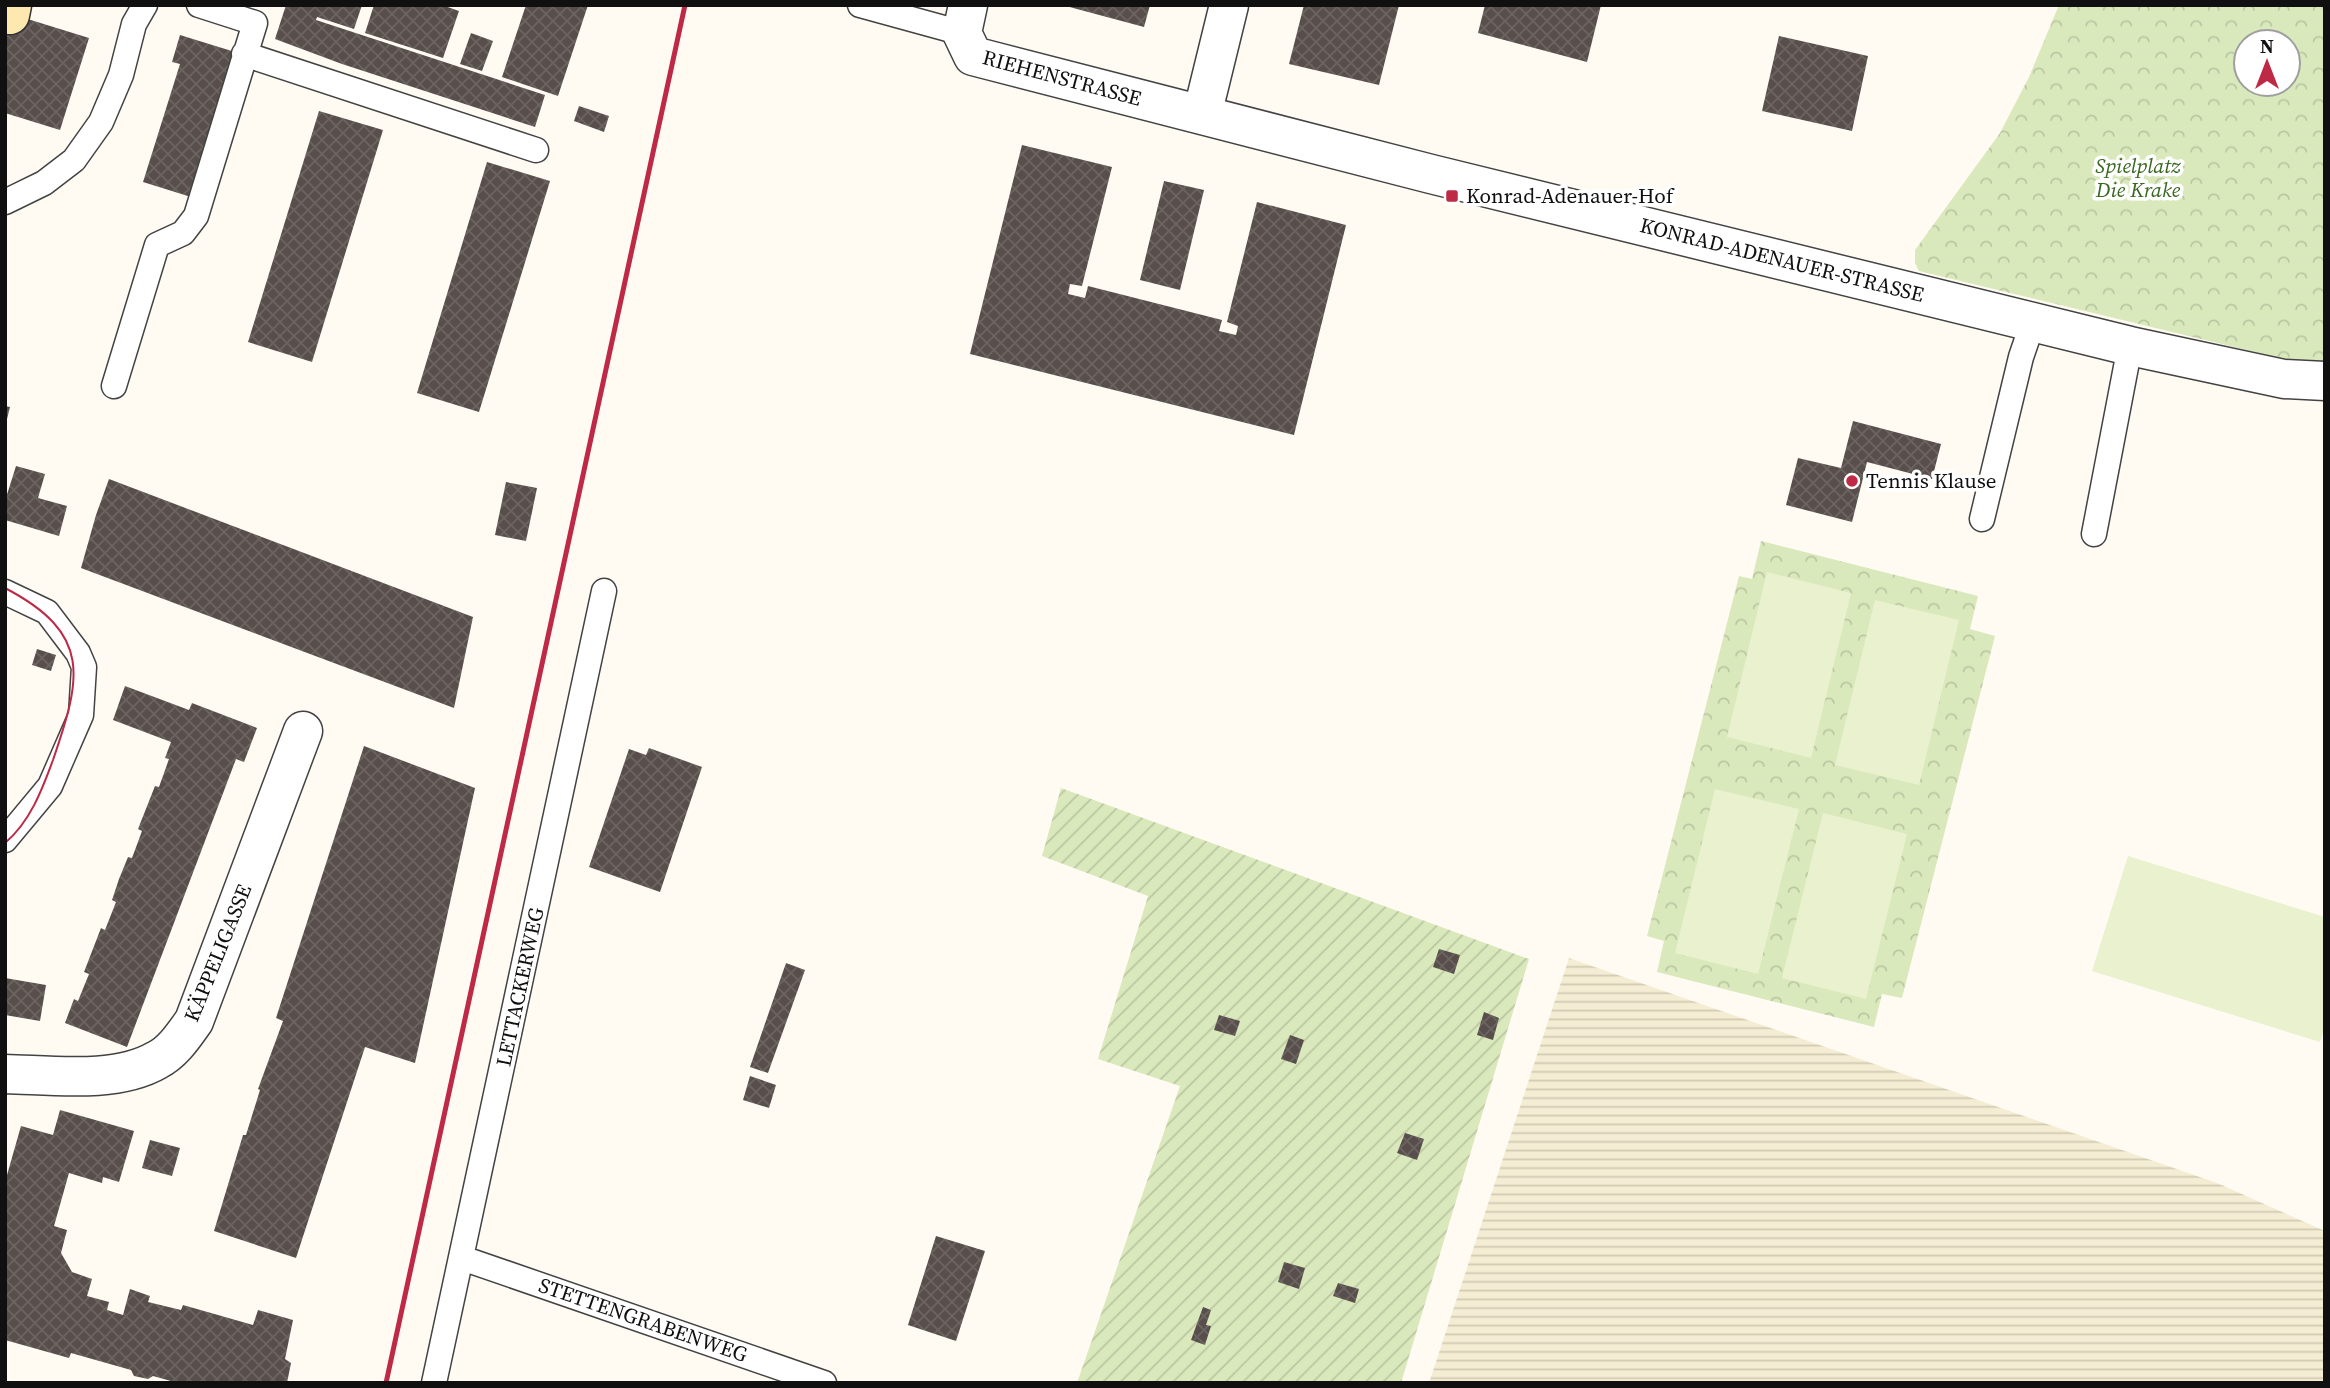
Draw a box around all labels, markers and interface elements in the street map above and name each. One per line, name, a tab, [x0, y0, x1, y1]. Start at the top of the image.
north arrow	[2232, 28, 2302, 98]
text: N	[2260, 33, 2274, 59]
street label: RIEHENSTRASSE	[979, 42, 1145, 113]
park label: Spielplatz Die Krake	[2095, 151, 2182, 204]
place label: Konrad-Adenauer-Hof	[1466, 181, 1675, 210]
marker: Konrad-Adenauer-Hof	[1444, 188, 1460, 204]
street label: KONRAD-ADENAUER-STRASSE	[1637, 210, 1927, 309]
place label: Tennis Klause	[1866, 466, 1996, 495]
marker: Tennis Klause	[1844, 473, 1860, 489]
street label: KÄPPELIGASSE	[177, 880, 258, 1026]
street label: LETTACKERWEG	[489, 905, 551, 1069]
street label: STETTENGRABENWEG	[535, 1270, 751, 1369]

